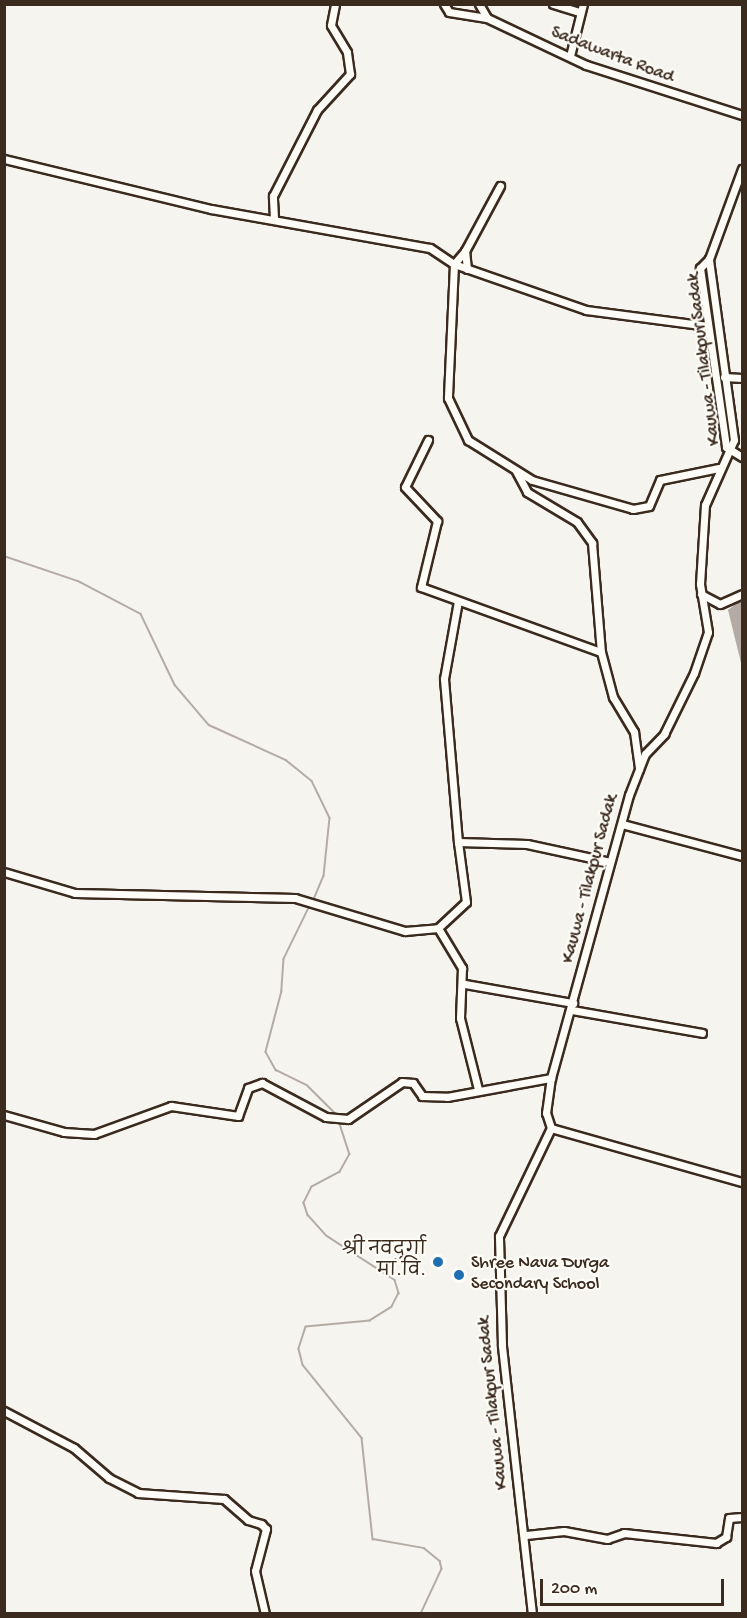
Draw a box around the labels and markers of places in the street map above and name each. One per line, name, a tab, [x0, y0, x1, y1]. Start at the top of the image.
place label: श्री नवदुर्गा मा.वि.	[342, 1241, 426, 1284]
place label: Shree Nava Durga Secondary School	[471, 1254, 609, 1296]
marker: श्री नवदुर्गा मा.वि.	[431, 1255, 445, 1269]
marker: Shree Nava Durga Secondary School	[452, 1268, 466, 1282]

